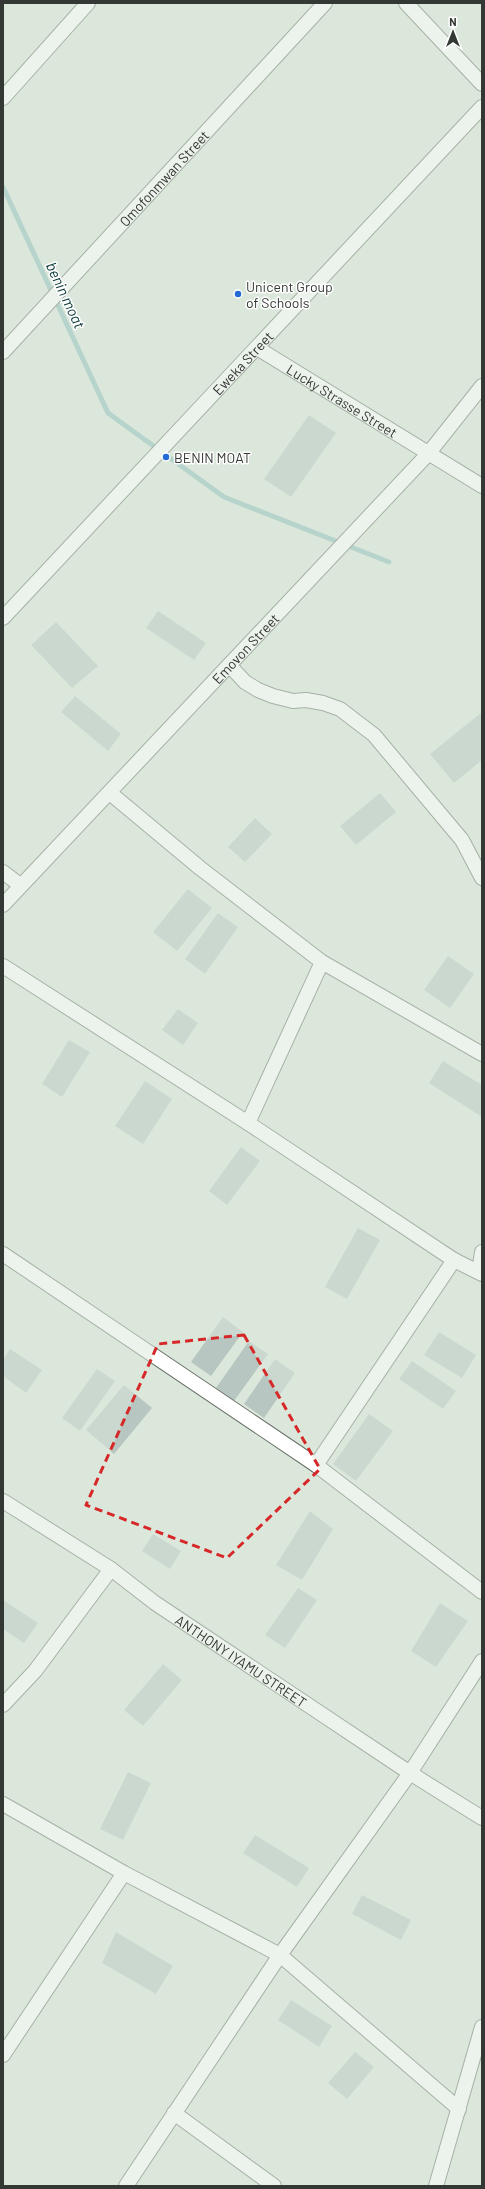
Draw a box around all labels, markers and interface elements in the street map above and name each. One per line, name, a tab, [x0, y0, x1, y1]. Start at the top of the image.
north arrow	[433, 12, 473, 52]
text: N	[449, 15, 457, 28]
street label: Omofonmwan Street	[115, 126, 212, 229]
water label: benin moat	[43, 259, 89, 332]
place label: Unicent Group of Schools	[246, 278, 333, 311]
marker: Unicent Group of Schools	[233, 289, 243, 299]
street label: Eweka Street	[208, 327, 276, 398]
street label: Lucky Strasse Street	[284, 360, 401, 441]
place label: BENIN MOAT	[174, 449, 251, 466]
marker: BENIN MOAT	[161, 452, 171, 462]
street label: Emovon Street	[208, 610, 282, 687]
street label: ANTHONY IYAMU STREET	[172, 1611, 310, 1710]

